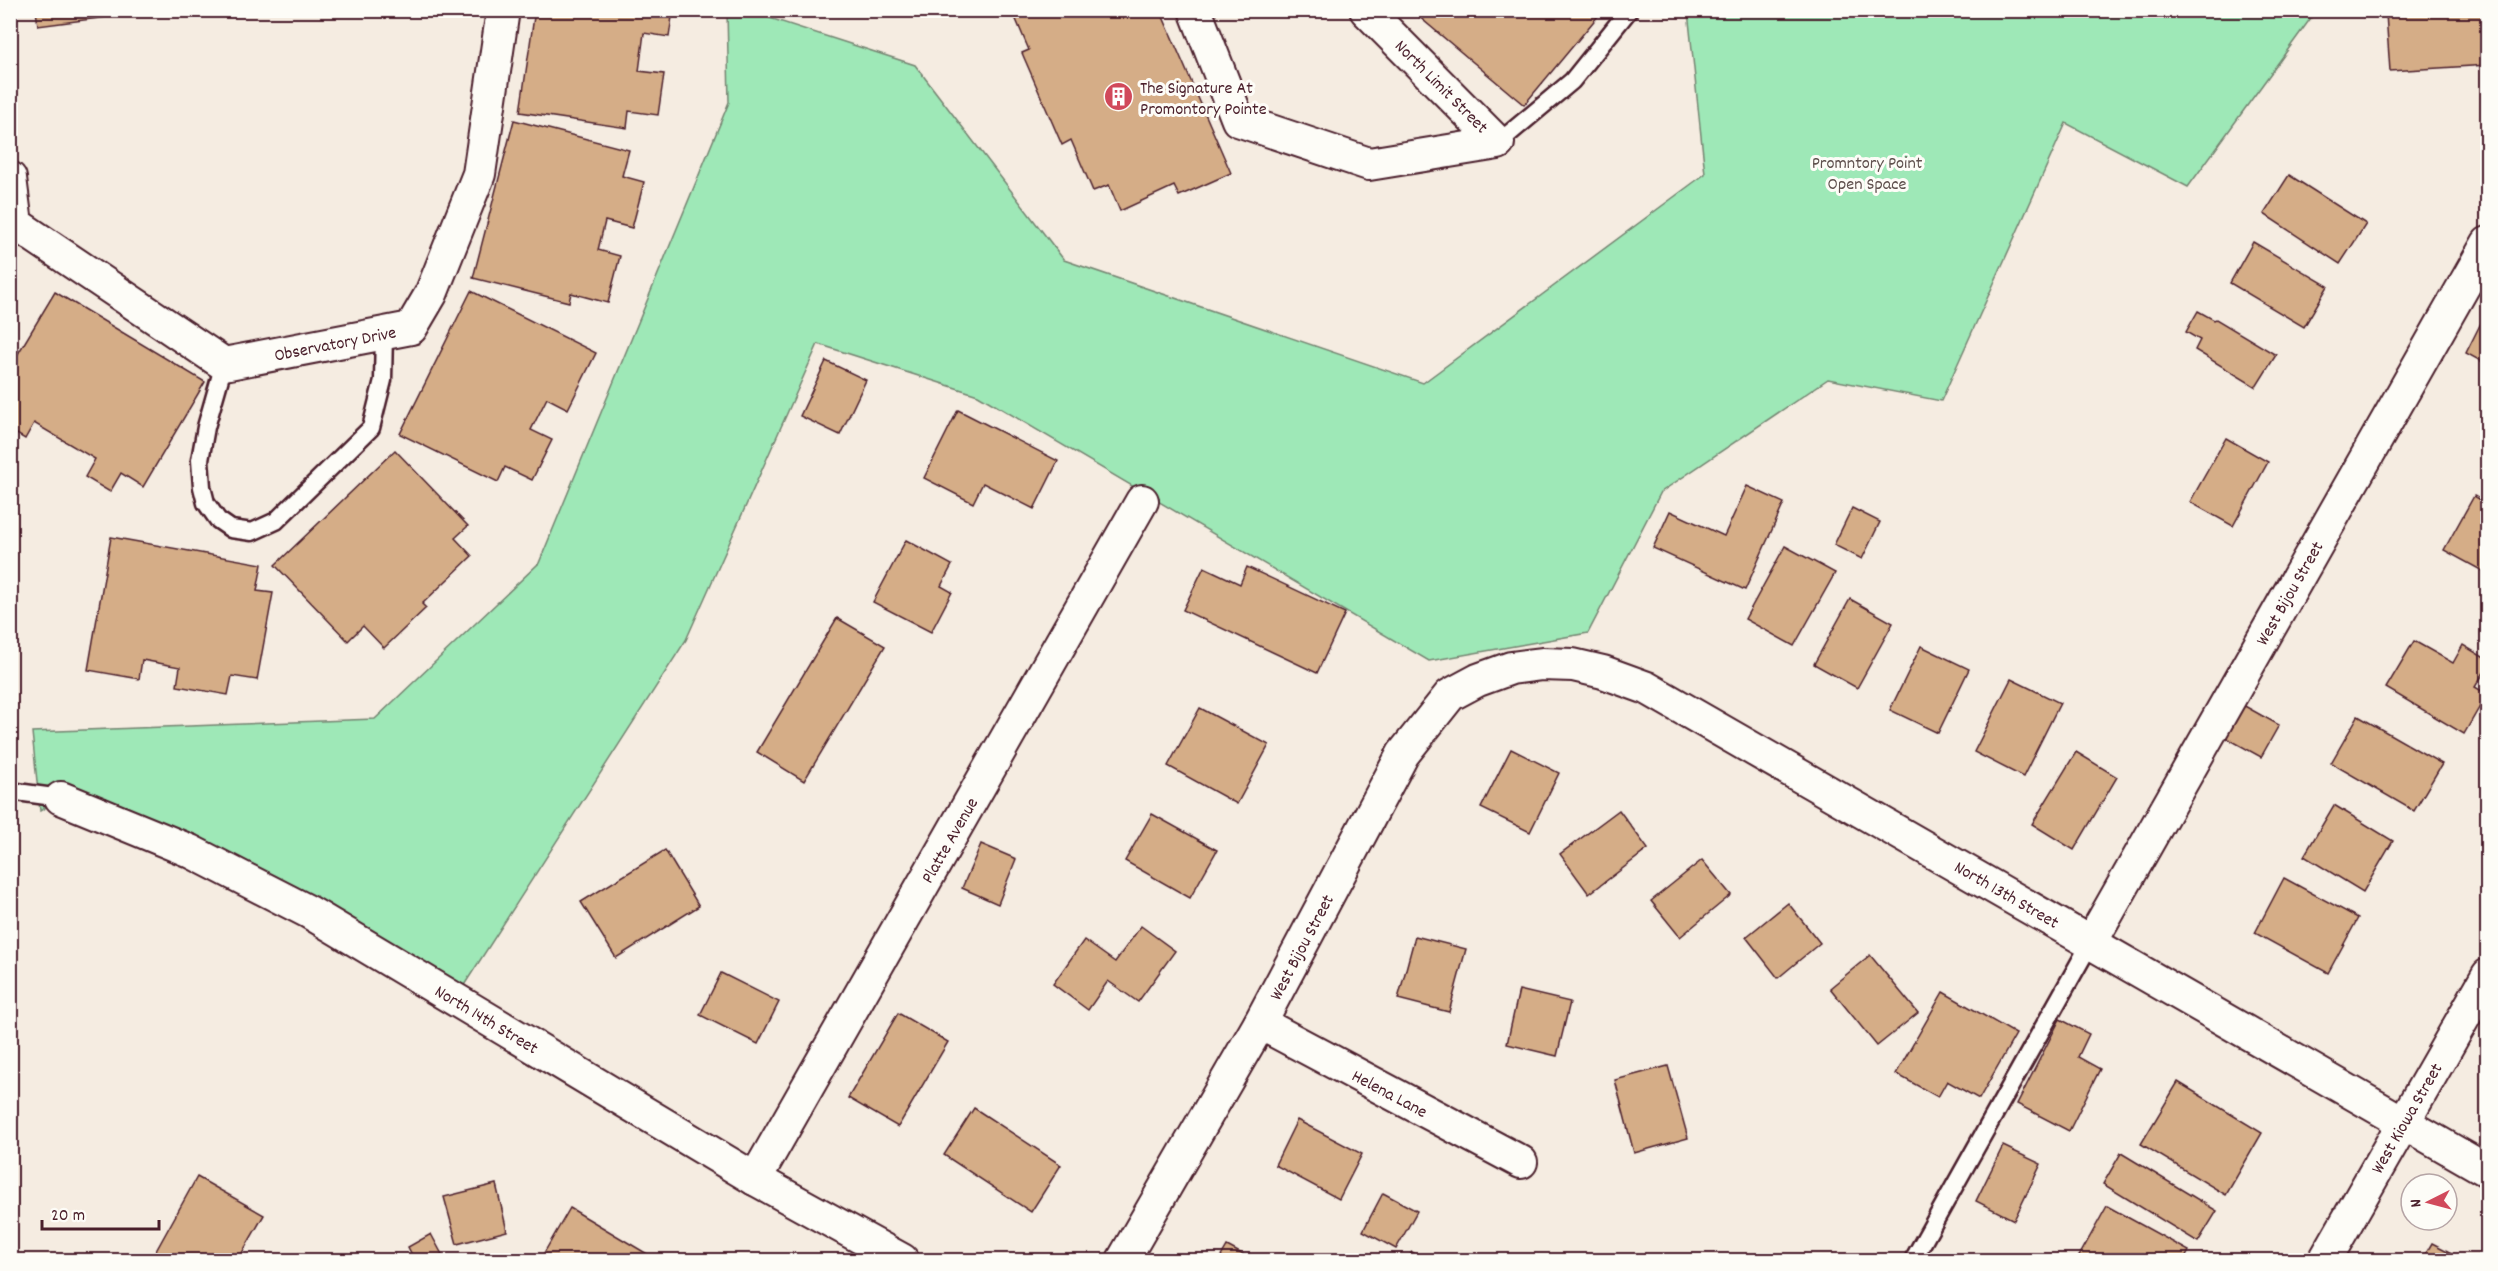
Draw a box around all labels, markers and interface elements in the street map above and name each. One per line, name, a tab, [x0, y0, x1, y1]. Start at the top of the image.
street label: North Limit Street	[1388, 35, 1493, 140]
place label: The Signature At Promontory Pointe	[1140, 77, 1267, 123]
building icon: The Signature At Promontory Pointe	[1103, 81, 1135, 113]
park label: Promntory Point Open Space	[1812, 152, 1923, 198]
street label: Observatory Drive	[272, 321, 399, 370]
street label: West Bijou Street	[2251, 537, 2331, 651]
street label: Platte Avenue	[916, 794, 986, 889]
street label: North 13th Street	[1949, 856, 2063, 936]
street label: West Bijou Street	[1265, 890, 1342, 1006]
street label: North 14th Street	[429, 980, 542, 1062]
street label: West Kiowa Street	[2366, 1059, 2450, 1179]
street label: Helena Lane	[1347, 1065, 1431, 1126]
north arrow	[2399, 1172, 2459, 1232]
scale bar	[42, 1193, 159, 1231]
text: N	[2405, 1198, 2428, 1208]
text: 20 m	[51, 1204, 85, 1229]

